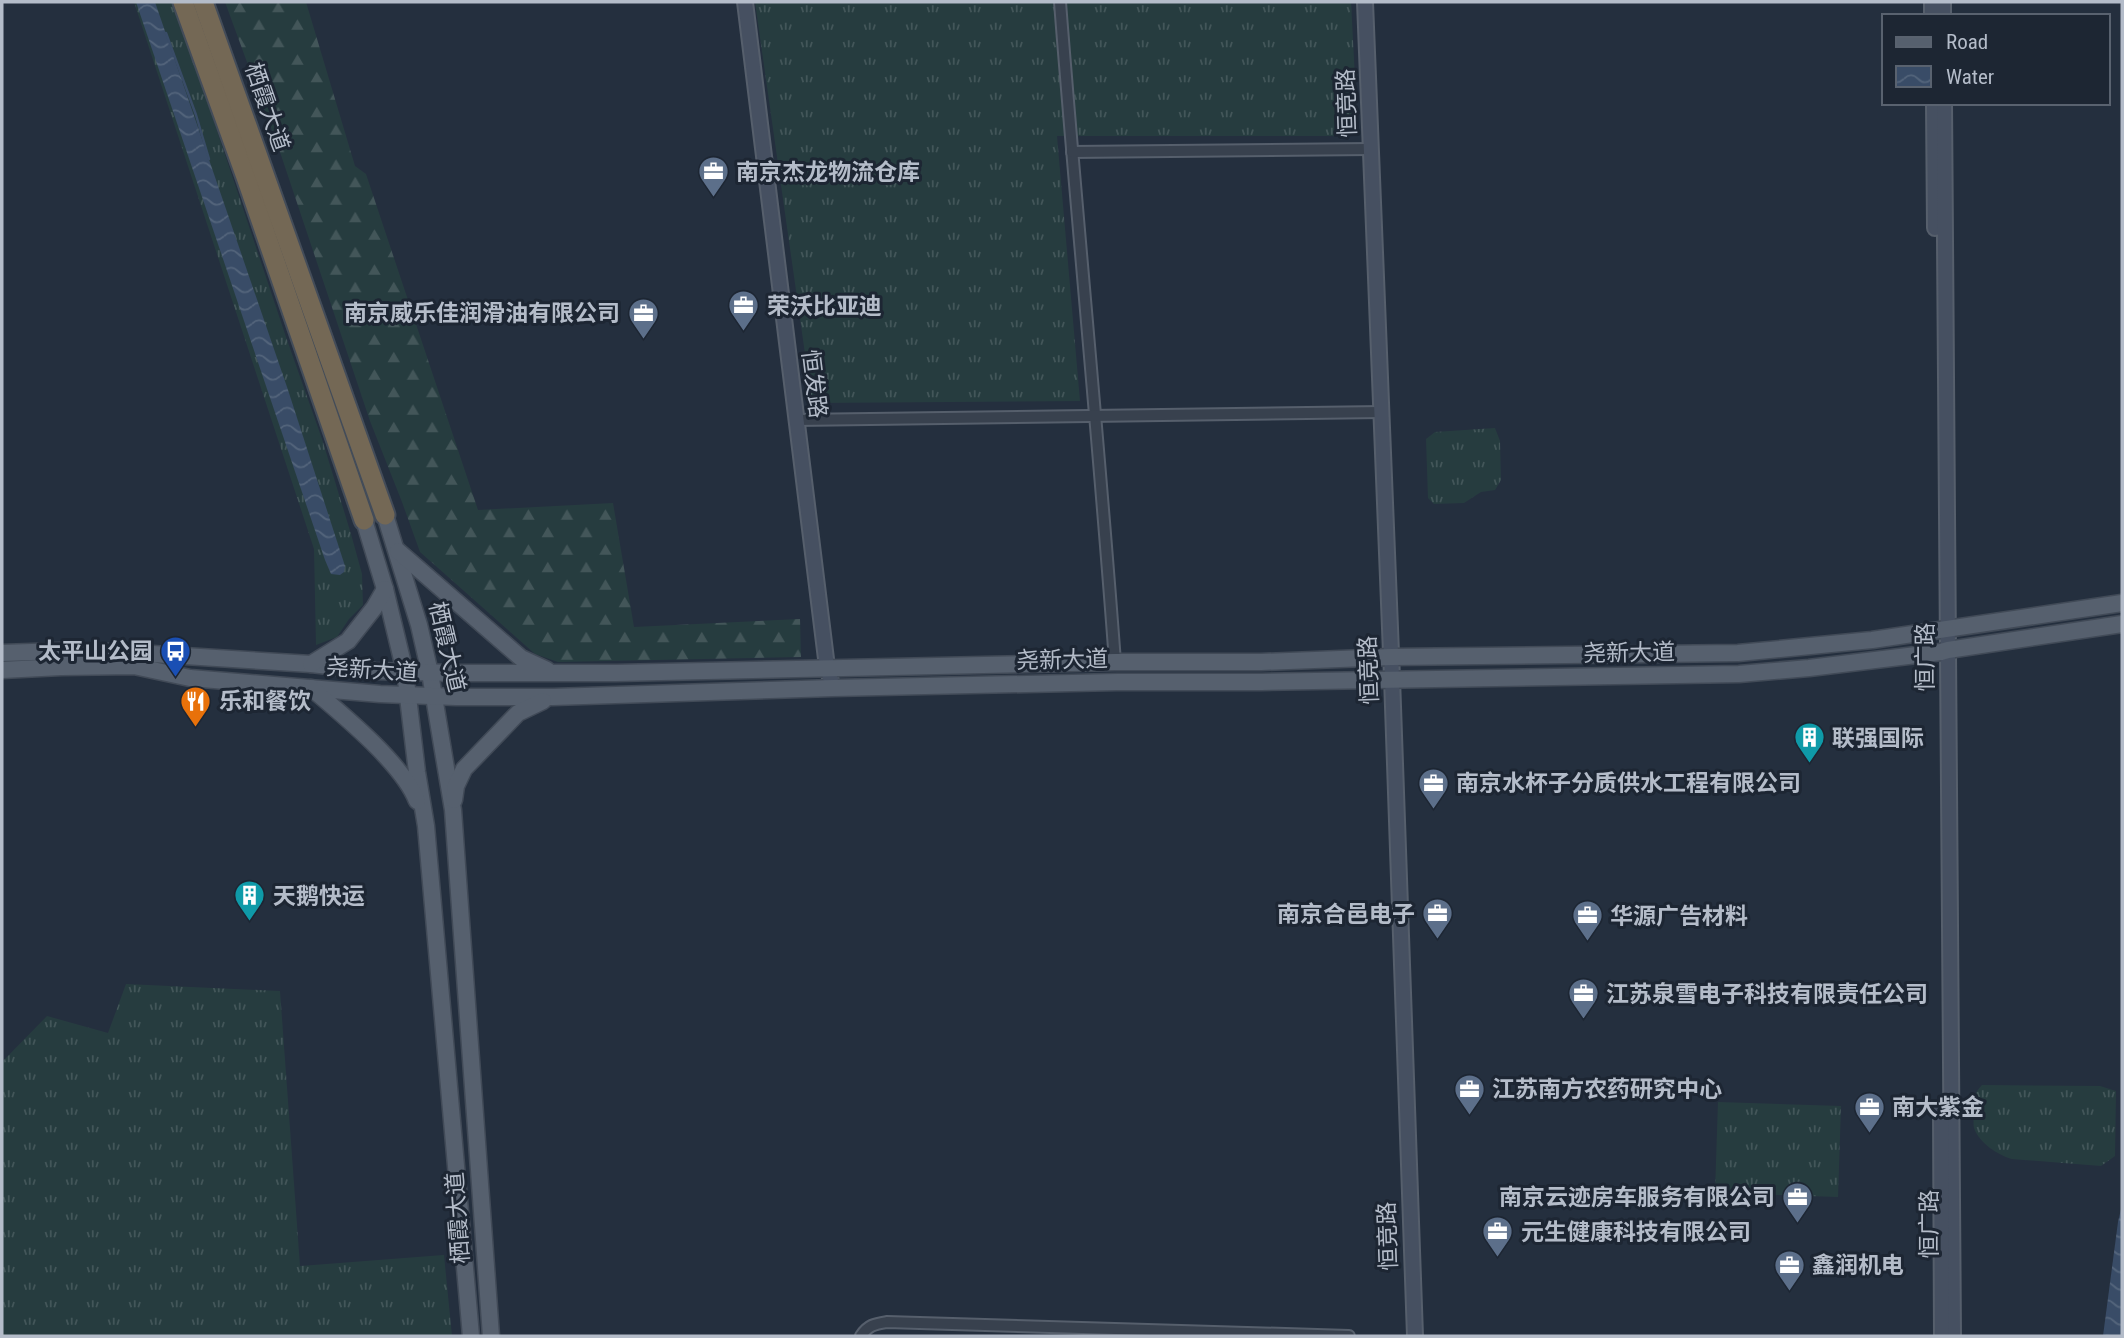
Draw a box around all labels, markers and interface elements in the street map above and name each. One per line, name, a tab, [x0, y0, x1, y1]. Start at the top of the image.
legend	[1882, 14, 2110, 105]
text: Road	[1946, 30, 1988, 54]
street label: 栖霞大道	[239, 59, 295, 155]
text: Water	[1946, 65, 1994, 89]
street label: 恒竞路	[1332, 68, 1362, 138]
office icon: 南京杰龙物流仓库	[696, 155, 730, 199]
place label: 南京杰龙物流仓库	[736, 159, 920, 186]
office icon: 荣沃比亚迪	[727, 289, 761, 333]
place label: 荣沃比亚迪	[767, 293, 882, 320]
office icon: 南京威乐佳润滑油有限公司	[626, 296, 660, 340]
place label: 南京威乐佳润滑油有限公司	[344, 300, 620, 327]
street label: 恒发路	[796, 348, 832, 420]
street label: 栖霞大道	[423, 599, 471, 695]
street label: 恒广路	[1912, 623, 1939, 692]
bus stop icon: 太平山公园	[159, 634, 193, 678]
street label: 恒竞路	[1354, 635, 1384, 705]
place label: 太平山公园	[38, 638, 153, 665]
street label: 尧新大道	[1583, 639, 1675, 667]
street label: 尧新大道	[1016, 646, 1108, 674]
street label: 尧新大道	[325, 653, 419, 687]
restaurant icon: 乐和餐饮	[179, 684, 213, 728]
place label: 乐和餐饮	[219, 688, 311, 715]
building icon: 联强国际	[1792, 721, 1826, 765]
place label: 联强国际	[1832, 725, 1924, 752]
office icon: 南京水杯子分质供水工程有限公司	[1416, 766, 1450, 810]
place label: 南京水杯子分质供水工程有限公司	[1456, 770, 1801, 797]
building icon: 天鹅快运	[233, 879, 267, 923]
place label: 天鹅快运	[273, 883, 365, 910]
office icon: 南京合邑电子	[1421, 897, 1455, 941]
office icon: 华源广告材料	[1570, 899, 1604, 943]
place label: 南京合邑电子	[1277, 901, 1415, 928]
place label: 华源广告材料	[1610, 903, 1748, 930]
office icon: 江苏泉雪电子科技有限责任公司	[1566, 977, 1600, 1021]
place label: 江苏泉雪电子科技有限责任公司	[1606, 981, 1928, 1008]
office icon: 江苏南方农药研究中心	[1452, 1072, 1486, 1116]
place label: 江苏南方农药研究中心	[1492, 1076, 1722, 1103]
office icon: 南大紫金	[1852, 1090, 1886, 1134]
place label: 南大紫金	[1892, 1094, 1984, 1121]
street label: 栖霞大道	[441, 1171, 475, 1265]
office icon: 南京云迹房车服务有限公司	[1781, 1180, 1815, 1224]
place label: 南京云迹房车服务有限公司	[1499, 1184, 1775, 1211]
street label: 恒广路	[1916, 1190, 1943, 1259]
street label: 恒竞路	[1373, 1201, 1403, 1271]
office icon: 元生健康科技有限公司	[1481, 1215, 1515, 1259]
place label: 元生健康科技有限公司	[1521, 1219, 1751, 1246]
office icon: 鑫润机电	[1772, 1248, 1806, 1292]
place label: 鑫润机电	[1812, 1252, 1904, 1279]

